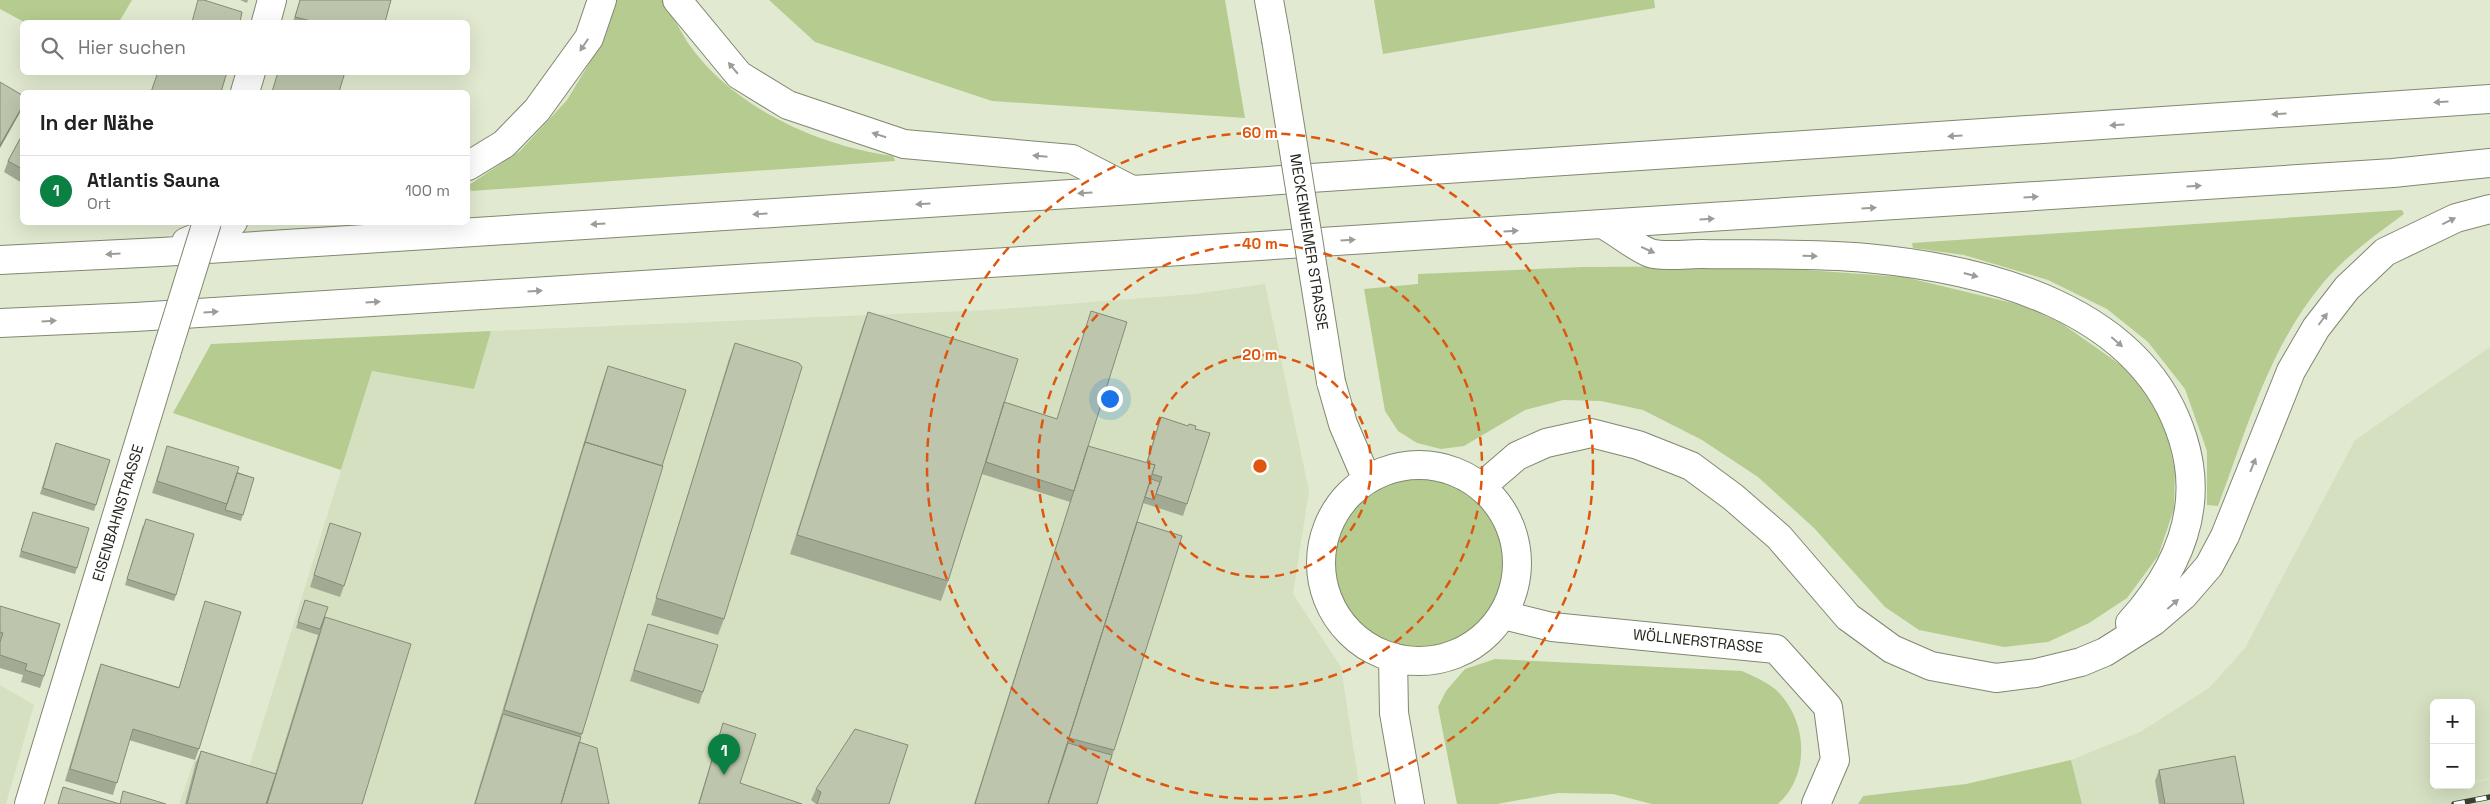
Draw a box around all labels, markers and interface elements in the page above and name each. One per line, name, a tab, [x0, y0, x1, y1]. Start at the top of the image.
search box	[20, 20, 470, 75]
icon: search	[38, 34, 66, 62]
text: Hier suchen	[78, 35, 186, 60]
one-way arrow	[579, 38, 589, 52]
one-way arrow	[728, 62, 739, 75]
one-way arrow	[2433, 99, 2449, 107]
text: In der Nähe	[40, 109, 154, 136]
one-way arrow	[2271, 110, 2287, 118]
one-way arrow	[2109, 121, 2125, 129]
text: 60 m	[1242, 123, 1278, 142]
one-way arrow	[872, 131, 887, 139]
one-way arrow	[1947, 132, 1963, 140]
one-way arrow	[1032, 152, 1048, 160]
street label: MECKENHEIMER STRASSE	[1286, 152, 1333, 332]
text: Atlantis Sauna	[87, 168, 220, 193]
text: 1	[52, 180, 60, 201]
text: 100 m	[405, 180, 450, 201]
one-way arrow	[2186, 182, 2202, 190]
one-way arrow	[1076, 190, 1092, 198]
text: Ort	[87, 193, 111, 214]
one-way arrow	[2024, 193, 2040, 201]
one-way arrow	[914, 200, 930, 208]
one-way arrow	[1862, 204, 1878, 212]
one-way arrow	[752, 210, 768, 218]
one-way arrow	[1699, 214, 1715, 222]
one-way arrow	[2441, 217, 2456, 225]
one-way arrow	[590, 221, 606, 229]
one-way arrow	[1503, 226, 1519, 234]
text: 40 m	[1242, 234, 1278, 253]
one-way arrow	[1341, 235, 1357, 243]
one-way arrow	[1641, 246, 1655, 254]
one-way arrow	[104, 251, 120, 259]
one-way arrow	[1802, 253, 1818, 261]
one-way arrow	[1963, 272, 1978, 280]
one-way arrow	[528, 287, 544, 295]
one-way arrow	[365, 297, 381, 305]
one-way arrow	[203, 308, 219, 316]
one-way arrow	[2318, 312, 2328, 326]
one-way arrow	[41, 316, 57, 324]
one-way arrow	[2111, 336, 2123, 348]
text: 20 m	[1242, 345, 1278, 364]
your location	[1097, 386, 1123, 412]
street label: EISENBAHNSTRASSE	[88, 442, 147, 584]
centre of rings	[1251, 457, 1269, 475]
one-way arrow	[2249, 457, 2257, 472]
one-way arrow	[2167, 599, 2179, 610]
street label: WÖLLNERSTRASSE	[1632, 624, 1764, 657]
map controls	[2430, 699, 2475, 789]
button: +	[2430, 699, 2475, 744]
pin: 1	[708, 734, 740, 775]
button: −	[2430, 744, 2475, 789]

